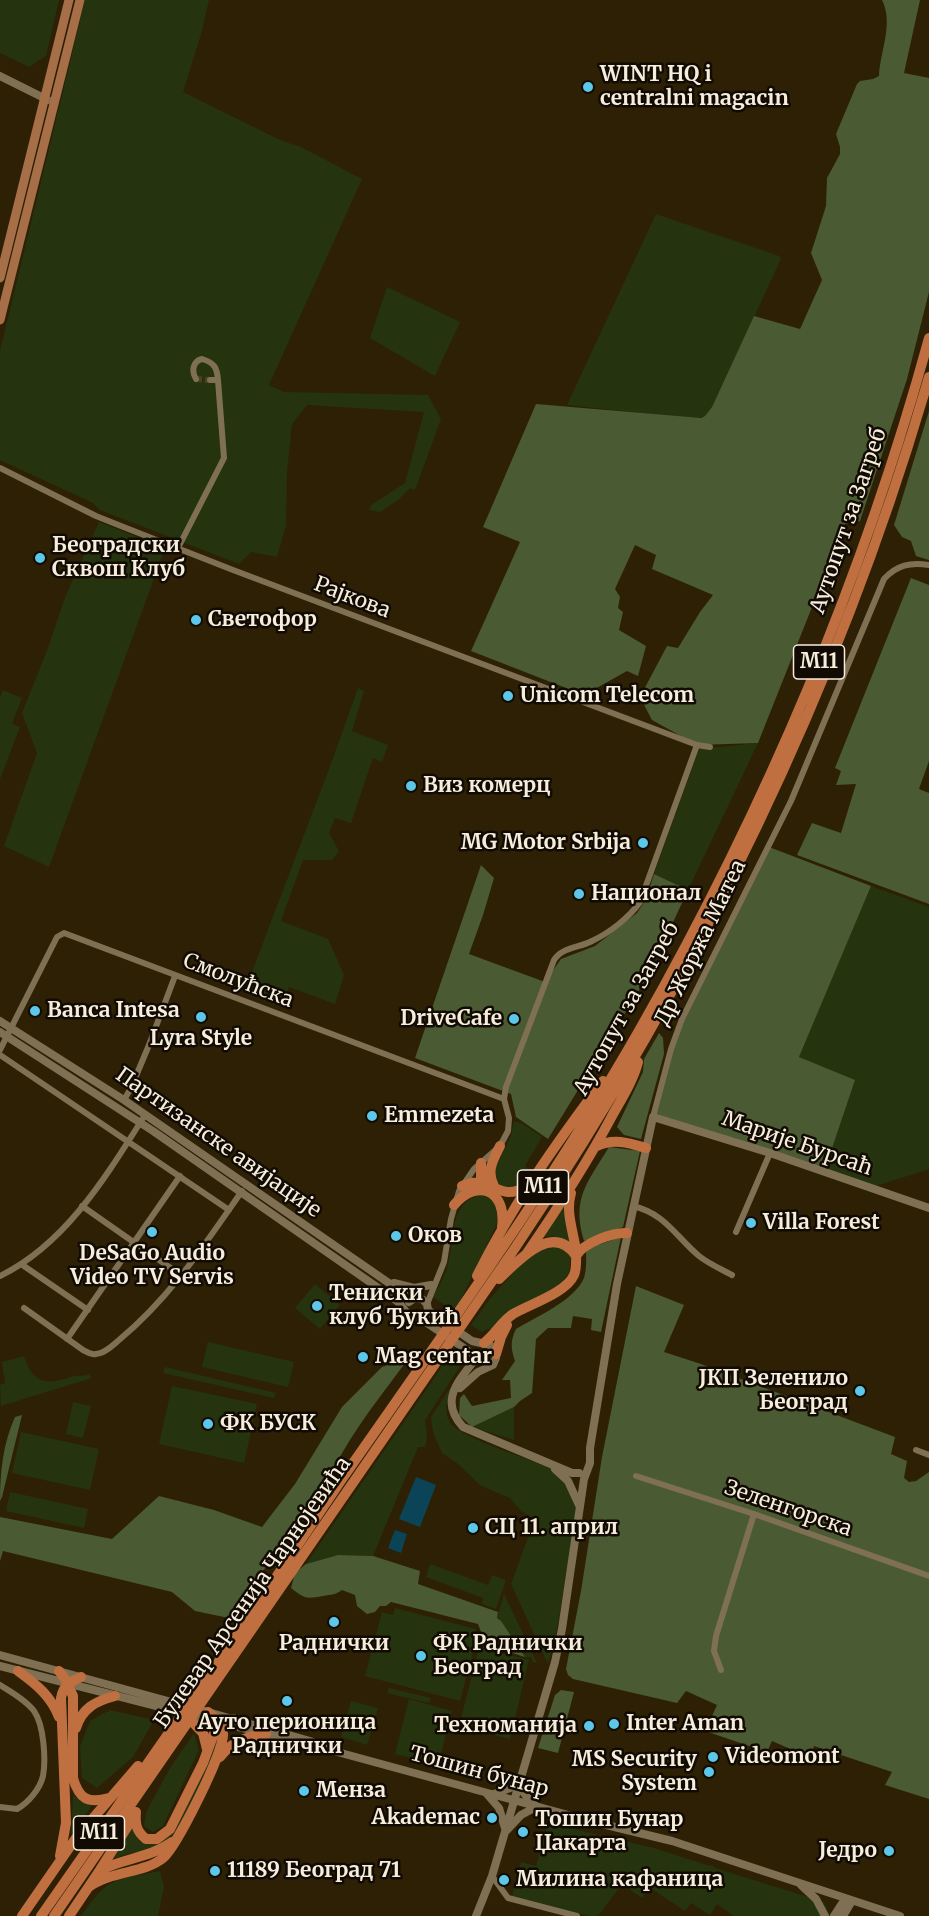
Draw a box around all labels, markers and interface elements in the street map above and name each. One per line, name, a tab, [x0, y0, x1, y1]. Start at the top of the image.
place label: WINT HQ i centralni magacin	[600, 62, 789, 112]
marker: WINT HQ i centralni magacin	[581, 80, 595, 94]
street label: Аутопут за Загреб	[805, 425, 893, 617]
place label: Београдски Сквош Клуб	[52, 533, 185, 583]
marker: Београдски Сквош Клуб	[33, 551, 47, 565]
street label: Рајкова	[310, 572, 394, 624]
place label: Светофор	[208, 607, 317, 633]
marker: Светофор	[189, 613, 203, 627]
road number: M11	[794, 645, 844, 679]
place label: Unicom Telecom	[520, 683, 694, 709]
marker: Unicom Telecom	[501, 689, 515, 703]
place label: Виз комерц	[423, 773, 551, 799]
marker: Виз комерц	[404, 779, 418, 793]
place label: MG Motor Srbija	[461, 830, 631, 856]
marker: MG Motor Srbija	[636, 836, 650, 850]
street label: Др Жоржа Матеа	[650, 856, 752, 1030]
place label: Национал	[591, 881, 701, 907]
marker: Национал	[572, 887, 586, 901]
street label: Аутопут за Загреб	[569, 918, 685, 1100]
street label: Смолућска	[179, 949, 297, 1013]
place label: Banca Intesa	[47, 998, 180, 1024]
marker: Banca Intesa	[28, 1004, 42, 1018]
place label: DriveCafe	[400, 1006, 502, 1032]
marker: Lyra Style	[194, 1010, 208, 1024]
marker: DriveCafe	[507, 1012, 521, 1026]
place label: Lyra Style	[150, 1026, 252, 1052]
street label: Партизанске авијације	[111, 1062, 325, 1224]
place label: Emmezeta	[384, 1103, 494, 1129]
street label: Марије Бурсаћ	[719, 1107, 875, 1181]
marker: Emmezeta	[365, 1109, 379, 1123]
road number: M11	[518, 1170, 568, 1204]
place label: Villa Forest	[763, 1210, 880, 1236]
marker: Villa Forest	[744, 1216, 758, 1230]
place label: Оков	[408, 1223, 462, 1249]
marker: DeSaGo Audio Video TV Servis	[145, 1225, 159, 1239]
marker: Оков	[389, 1229, 403, 1243]
place label: DeSaGo Audio Video TV Servis	[70, 1241, 234, 1291]
place label: Тениски клуб Ђукић	[329, 1281, 459, 1331]
marker: Тениски клуб Ђукић	[310, 1299, 324, 1313]
place label: Mag centar	[375, 1344, 492, 1370]
marker: Mag centar	[356, 1350, 370, 1364]
place label: ЈКП Зеленило Београд	[699, 1366, 848, 1416]
marker: ЈКП Зеленило Београд	[853, 1384, 867, 1398]
place label: ФК БУСК	[220, 1411, 316, 1437]
marker: ФК БУСК	[201, 1417, 215, 1431]
street label: Булевар Арсенија Чарнојевића	[149, 1452, 357, 1734]
street label: Зеленгорска	[721, 1475, 855, 1543]
place label: СЦ 11. април	[485, 1515, 618, 1541]
marker: СЦ 11. април	[466, 1521, 480, 1535]
marker: Раднички	[327, 1615, 341, 1629]
place label: Раднички	[279, 1631, 389, 1657]
place label: ФК Раднички Београд	[433, 1631, 583, 1681]
marker: ФК Раднички Београд	[414, 1649, 428, 1663]
marker: Ауто перионица Раднички	[280, 1694, 294, 1708]
place label: Ауто перионица Раднички	[198, 1710, 376, 1760]
place label: Inter Aman	[626, 1711, 744, 1737]
place label: Техноманија	[434, 1713, 577, 1739]
marker: Inter Aman	[607, 1717, 621, 1731]
marker: Техноманија	[582, 1719, 596, 1733]
street label: Тошин бунар	[407, 1741, 551, 1803]
place label: Videomont	[725, 1744, 840, 1770]
place label: MS Security System	[572, 1747, 697, 1797]
marker: Videomont	[706, 1750, 720, 1764]
marker: MS Security System	[702, 1765, 716, 1779]
place label: Менза	[316, 1778, 386, 1804]
marker: Менза	[297, 1784, 311, 1798]
place label: Akademac	[372, 1805, 480, 1831]
place label: Тошин Бунар Џакарта	[535, 1807, 683, 1857]
marker: Akademac	[485, 1811, 499, 1825]
road number: M11	[74, 1816, 124, 1850]
marker: Тошин Бунар Џакарта	[516, 1825, 530, 1839]
place label: Једро	[819, 1838, 877, 1864]
marker: Једро	[882, 1844, 896, 1858]
place label: 11189 Београд 71	[227, 1858, 401, 1884]
marker: 11189 Београд 71	[208, 1864, 222, 1878]
place label: Милина кафаница	[516, 1867, 723, 1893]
marker: Милина кафаница	[497, 1873, 511, 1887]

